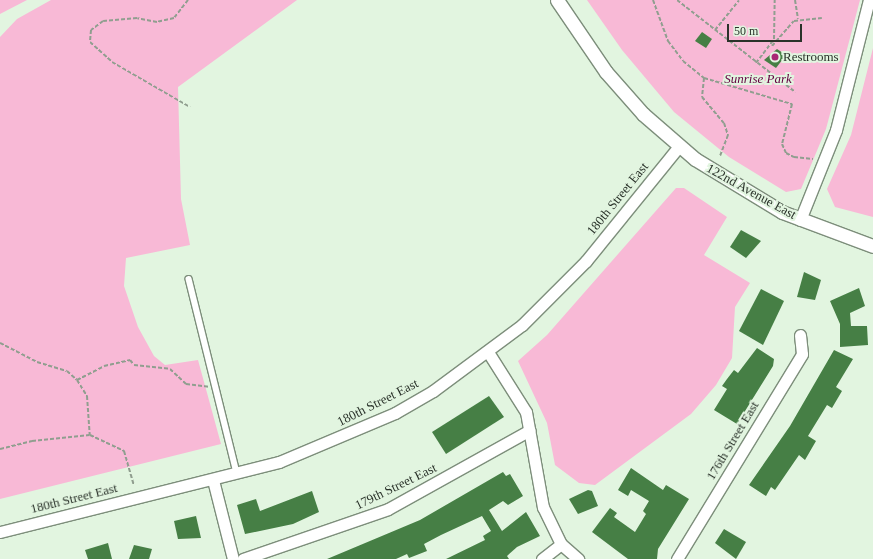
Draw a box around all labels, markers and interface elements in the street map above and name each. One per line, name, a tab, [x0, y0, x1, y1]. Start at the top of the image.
scale bar	[729, 16, 804, 42]
text: 50 m	[734, 24, 758, 38]
place label: Restrooms	[783, 49, 839, 65]
marker: Restrooms	[770, 52, 780, 62]
park label: Sunrise Park	[724, 71, 792, 87]
street label: 180th Street East	[584, 160, 652, 238]
street label: 122nd Avenue East	[703, 161, 799, 223]
street label: 180th Street East	[335, 376, 421, 430]
street label: 176th Street East	[703, 399, 763, 483]
street label: 179th Street East	[353, 461, 439, 513]
street label: 180th Street East	[29, 481, 119, 517]

